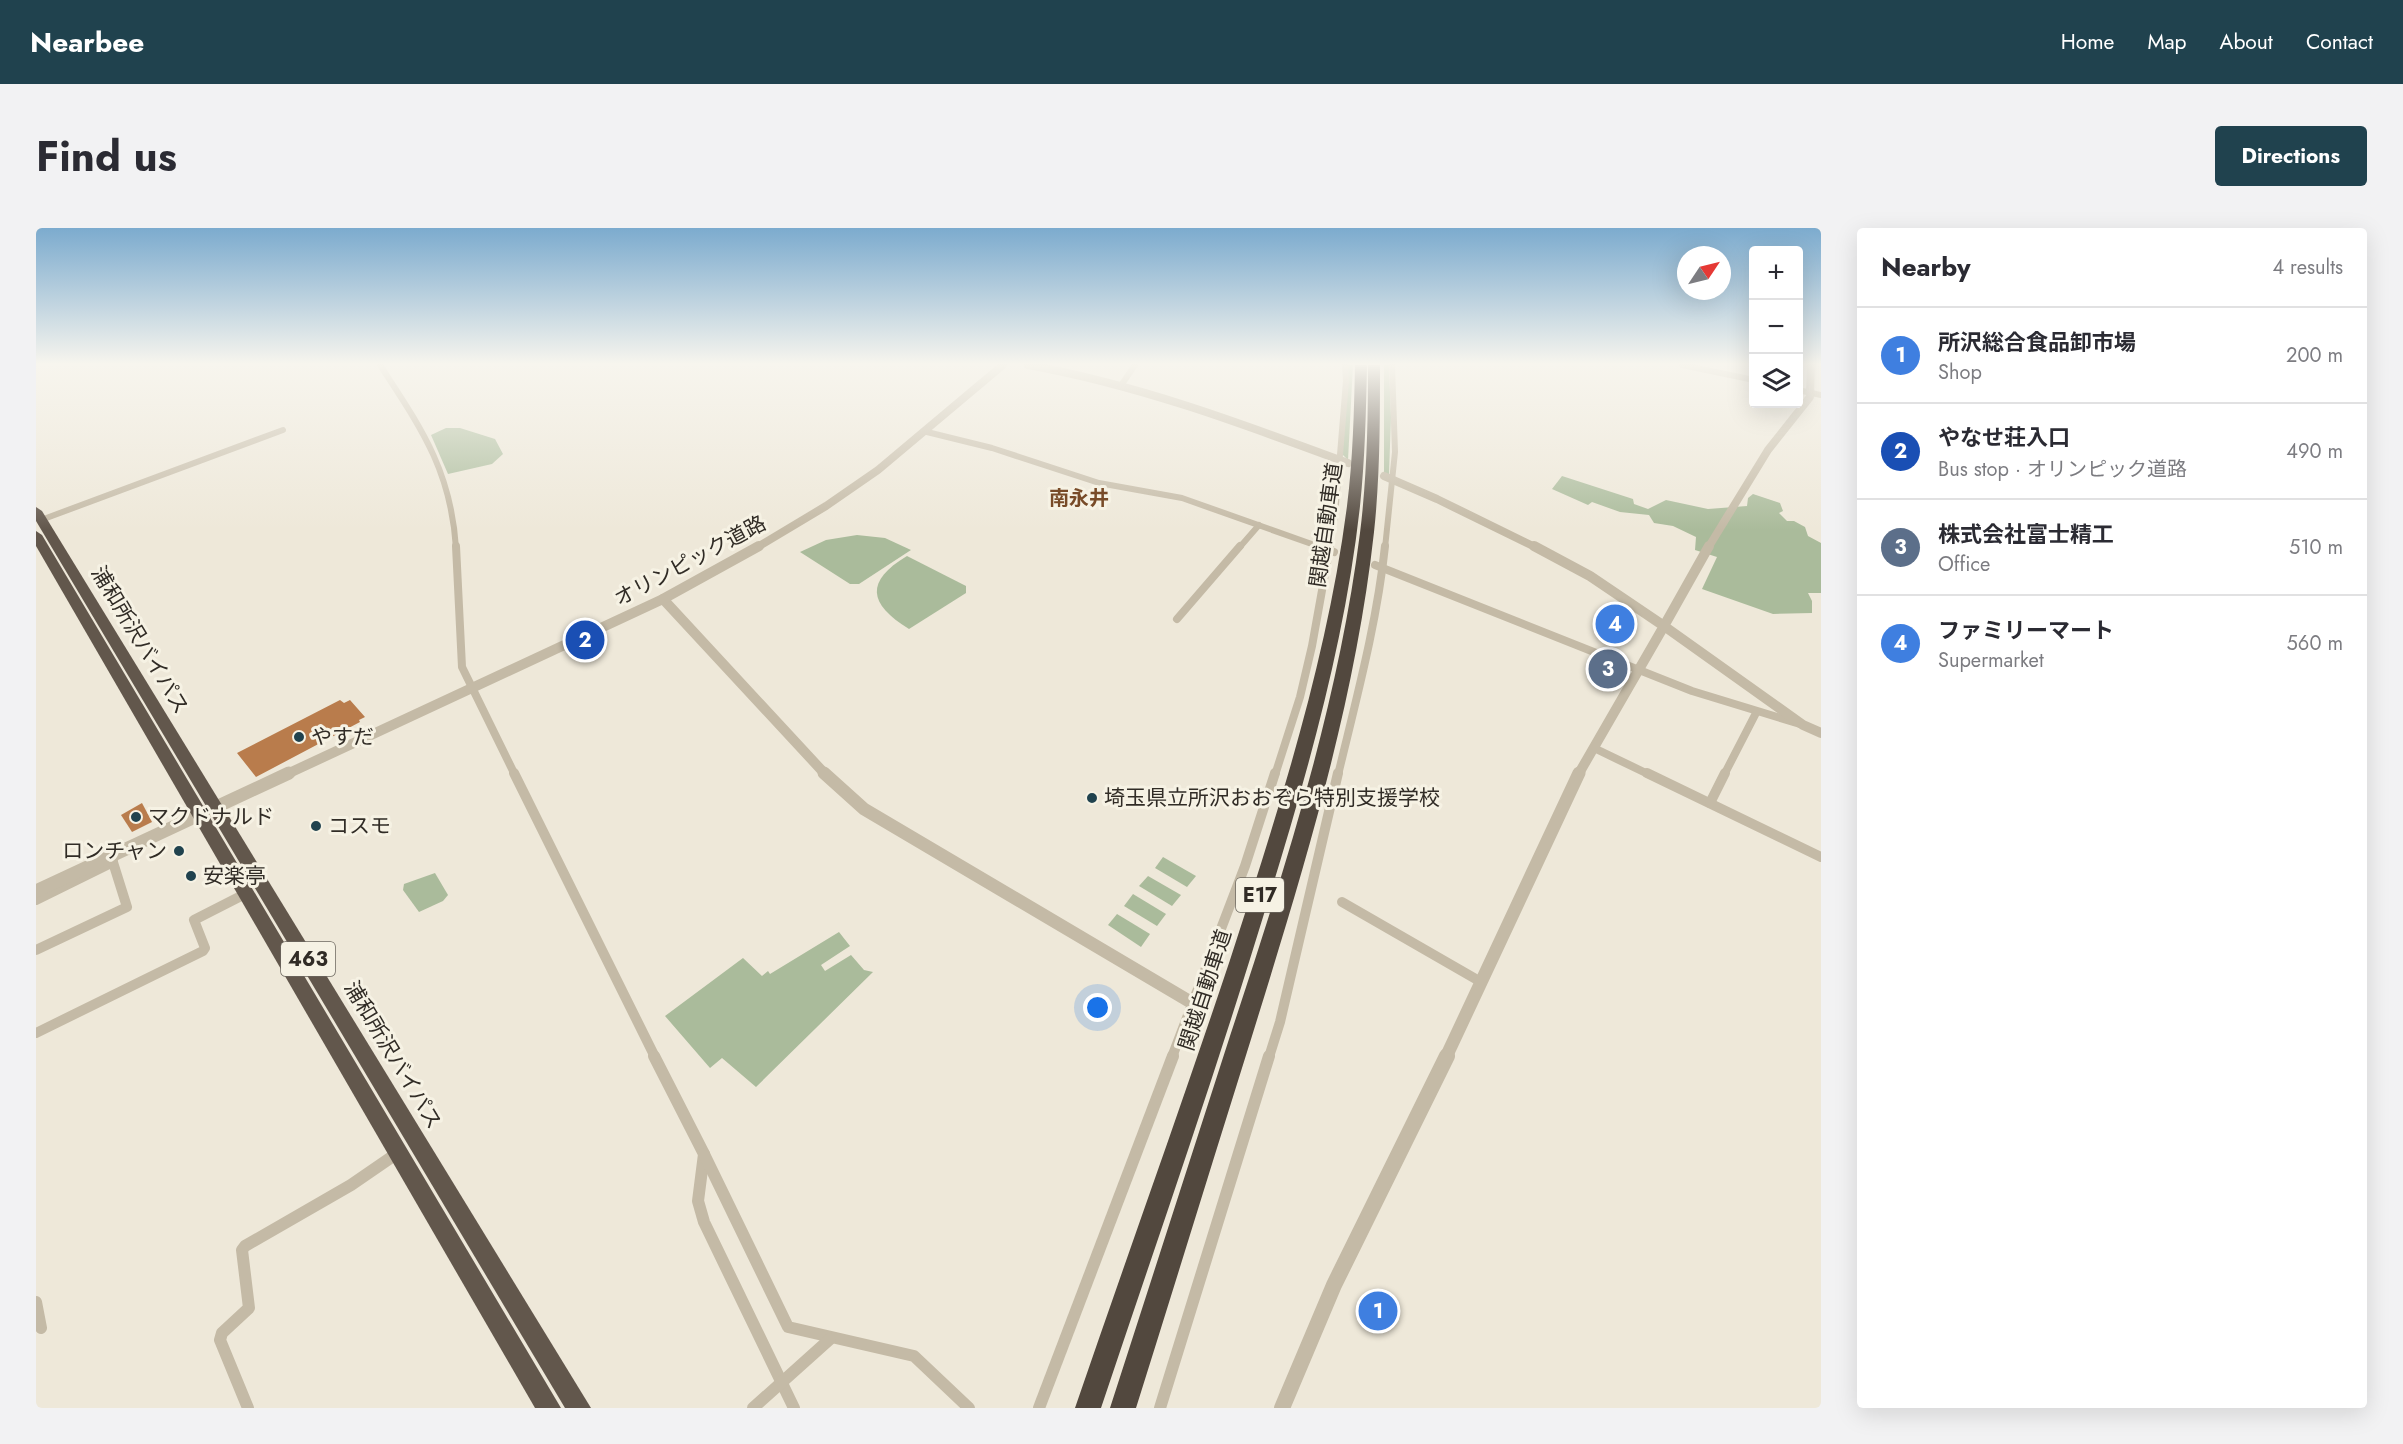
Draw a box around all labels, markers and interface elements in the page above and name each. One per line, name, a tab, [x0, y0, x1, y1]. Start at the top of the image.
text: Nearbee	[30, 22, 144, 63]
text: Home	[2061, 27, 2114, 57]
text: Map	[2147, 27, 2187, 57]
text: About	[2220, 27, 2273, 57]
text: Contact	[2306, 27, 2373, 57]
text: Find us	[36, 126, 177, 187]
button: Directions	[2215, 126, 2367, 186]
north arrow	[1677, 246, 1731, 300]
map controls	[1749, 246, 1803, 408]
button: +	[1749, 246, 1803, 300]
text: Nearby	[1881, 248, 1970, 286]
text: 4 results	[2272, 253, 2343, 282]
button: −	[1749, 300, 1803, 354]
text: 所沢総合食品卸市場	[1938, 326, 2136, 358]
text: 1	[1895, 341, 1906, 370]
text: 200 m	[2286, 341, 2343, 370]
button: layers	[1749, 354, 1803, 408]
text: Shop	[1938, 358, 1982, 387]
text: やなせ荘入口	[1938, 421, 2070, 453]
text: 2	[1894, 437, 1907, 466]
text: 490 m	[2286, 437, 2343, 466]
text: Bus stop · オリンピック道路	[1938, 455, 2187, 484]
street label: 関越自動車道	[1302, 461, 1350, 589]
district label: 南永井	[1049, 484, 1109, 513]
street label: オリンピック道路	[609, 508, 771, 614]
text: 株式会社富士精工	[1938, 518, 2114, 550]
text: 3	[1894, 533, 1907, 562]
text: 510 m	[2289, 533, 2343, 562]
text: Office	[1938, 550, 1990, 579]
street label: 浦和所沢バイパス	[84, 560, 196, 720]
pin: 4	[1596, 602, 1634, 646]
text: ファミリーマート	[1938, 614, 2114, 646]
pin: 2	[566, 618, 604, 662]
text: 4	[1894, 629, 1907, 658]
text: 560 m	[2287, 629, 2343, 658]
pin: 3	[1588, 646, 1628, 692]
text: Supermarket	[1938, 646, 2044, 675]
place label: やすだ	[311, 722, 374, 752]
marker: やすだ	[292, 730, 306, 744]
place label: 埼玉県立所沢おおぞら特別支援学校	[1104, 783, 1440, 813]
marker: 埼玉県立所沢おおぞら特別支援学校	[1085, 791, 1099, 805]
place label: マクドナルド	[148, 802, 274, 832]
marker: マクドナルド	[129, 810, 143, 824]
place label: コスモ	[328, 811, 391, 841]
marker: コスモ	[309, 819, 323, 833]
place label: ロンチャン	[62, 836, 167, 866]
marker: ロンチャン	[172, 844, 186, 858]
place label: 安楽亭	[203, 861, 266, 891]
marker: 安楽亭	[184, 869, 198, 883]
road number: E17	[1236, 878, 1284, 912]
street label: 関越自動車道	[1171, 925, 1239, 1055]
road number: 463	[281, 942, 335, 976]
street label: 浦和所沢バイパス	[337, 975, 449, 1135]
your location	[1083, 993, 1112, 1022]
pin: 1	[1358, 1288, 1398, 1334]

